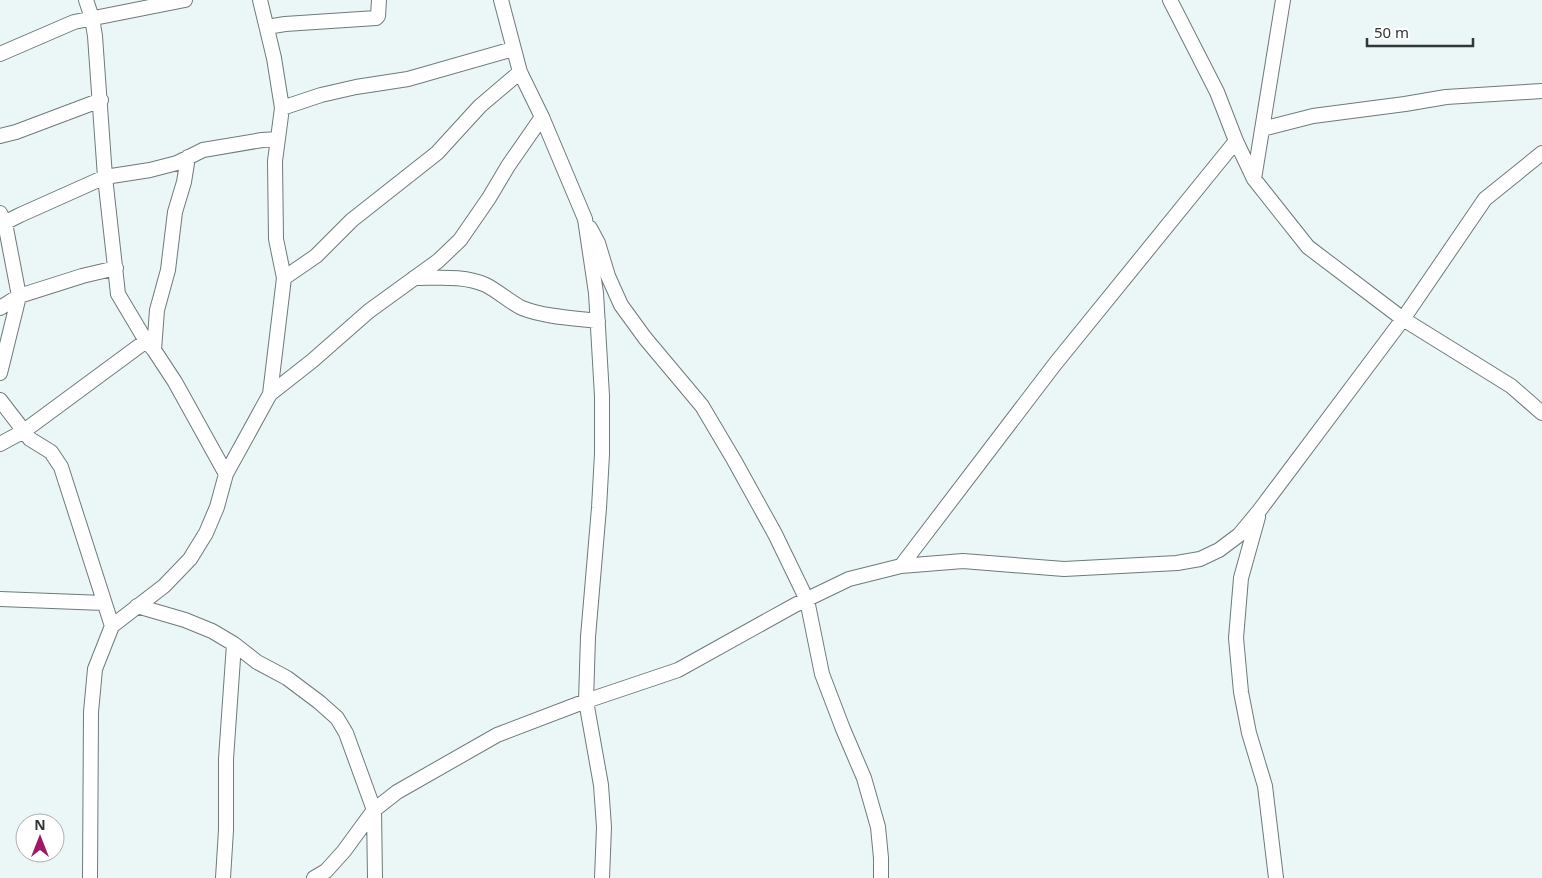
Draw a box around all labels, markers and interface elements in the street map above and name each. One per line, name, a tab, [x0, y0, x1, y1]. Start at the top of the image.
scale bar	[1367, 15, 1473, 47]
text: 50 m	[1374, 22, 1409, 42]
north arrow	[15, 813, 65, 863]
text: N	[34, 815, 46, 834]

